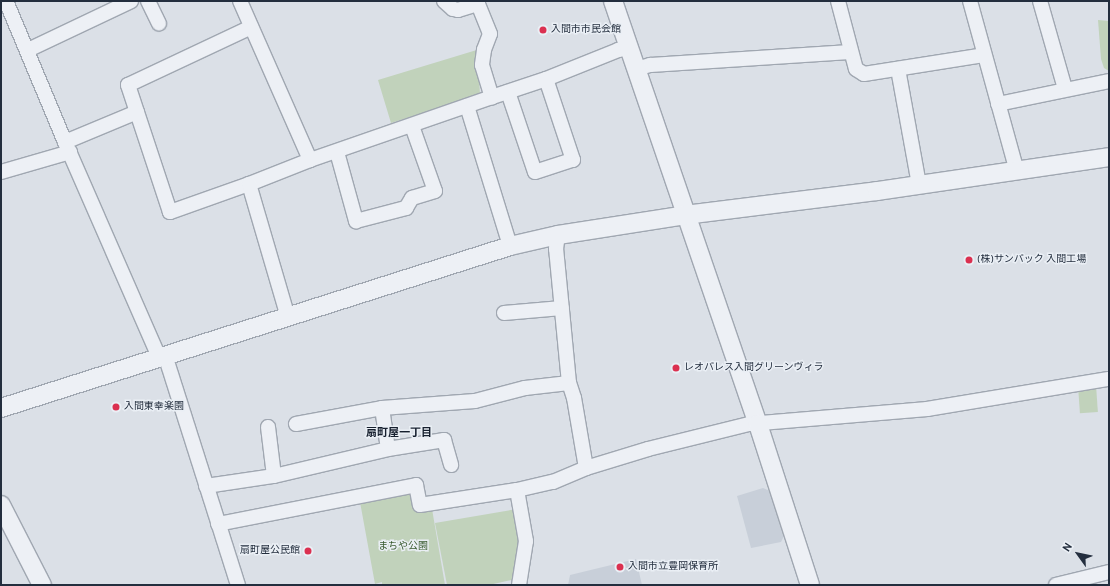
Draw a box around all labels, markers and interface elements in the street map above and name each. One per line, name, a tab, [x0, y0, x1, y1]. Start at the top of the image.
place label: 入間市市民会館	[551, 24, 621, 36]
marker: 入間市市民会館	[538, 25, 548, 35]
place label: (株)サンパック 入間工場	[977, 254, 1086, 266]
marker: (株)サンパック 入間工場	[964, 255, 974, 265]
place label: レオパレス入間グリーンヴィラ	[684, 362, 824, 374]
marker: レオパレス入間グリーンヴィラ	[671, 363, 681, 373]
place label: 入間東幸楽園	[124, 401, 184, 413]
marker: 入間東幸楽園	[111, 402, 121, 412]
district label: 扇町屋一丁目	[366, 426, 432, 440]
north arrow	[1058, 534, 1098, 574]
text: N	[1060, 540, 1076, 555]
park label: まちや公園	[378, 541, 428, 553]
place label: 扇町屋公民館	[240, 545, 300, 557]
marker: 扇町屋公民館	[303, 546, 313, 556]
place label: 入間市立豊岡保育所	[628, 561, 718, 573]
marker: 入間市立豊岡保育所	[615, 562, 625, 572]

